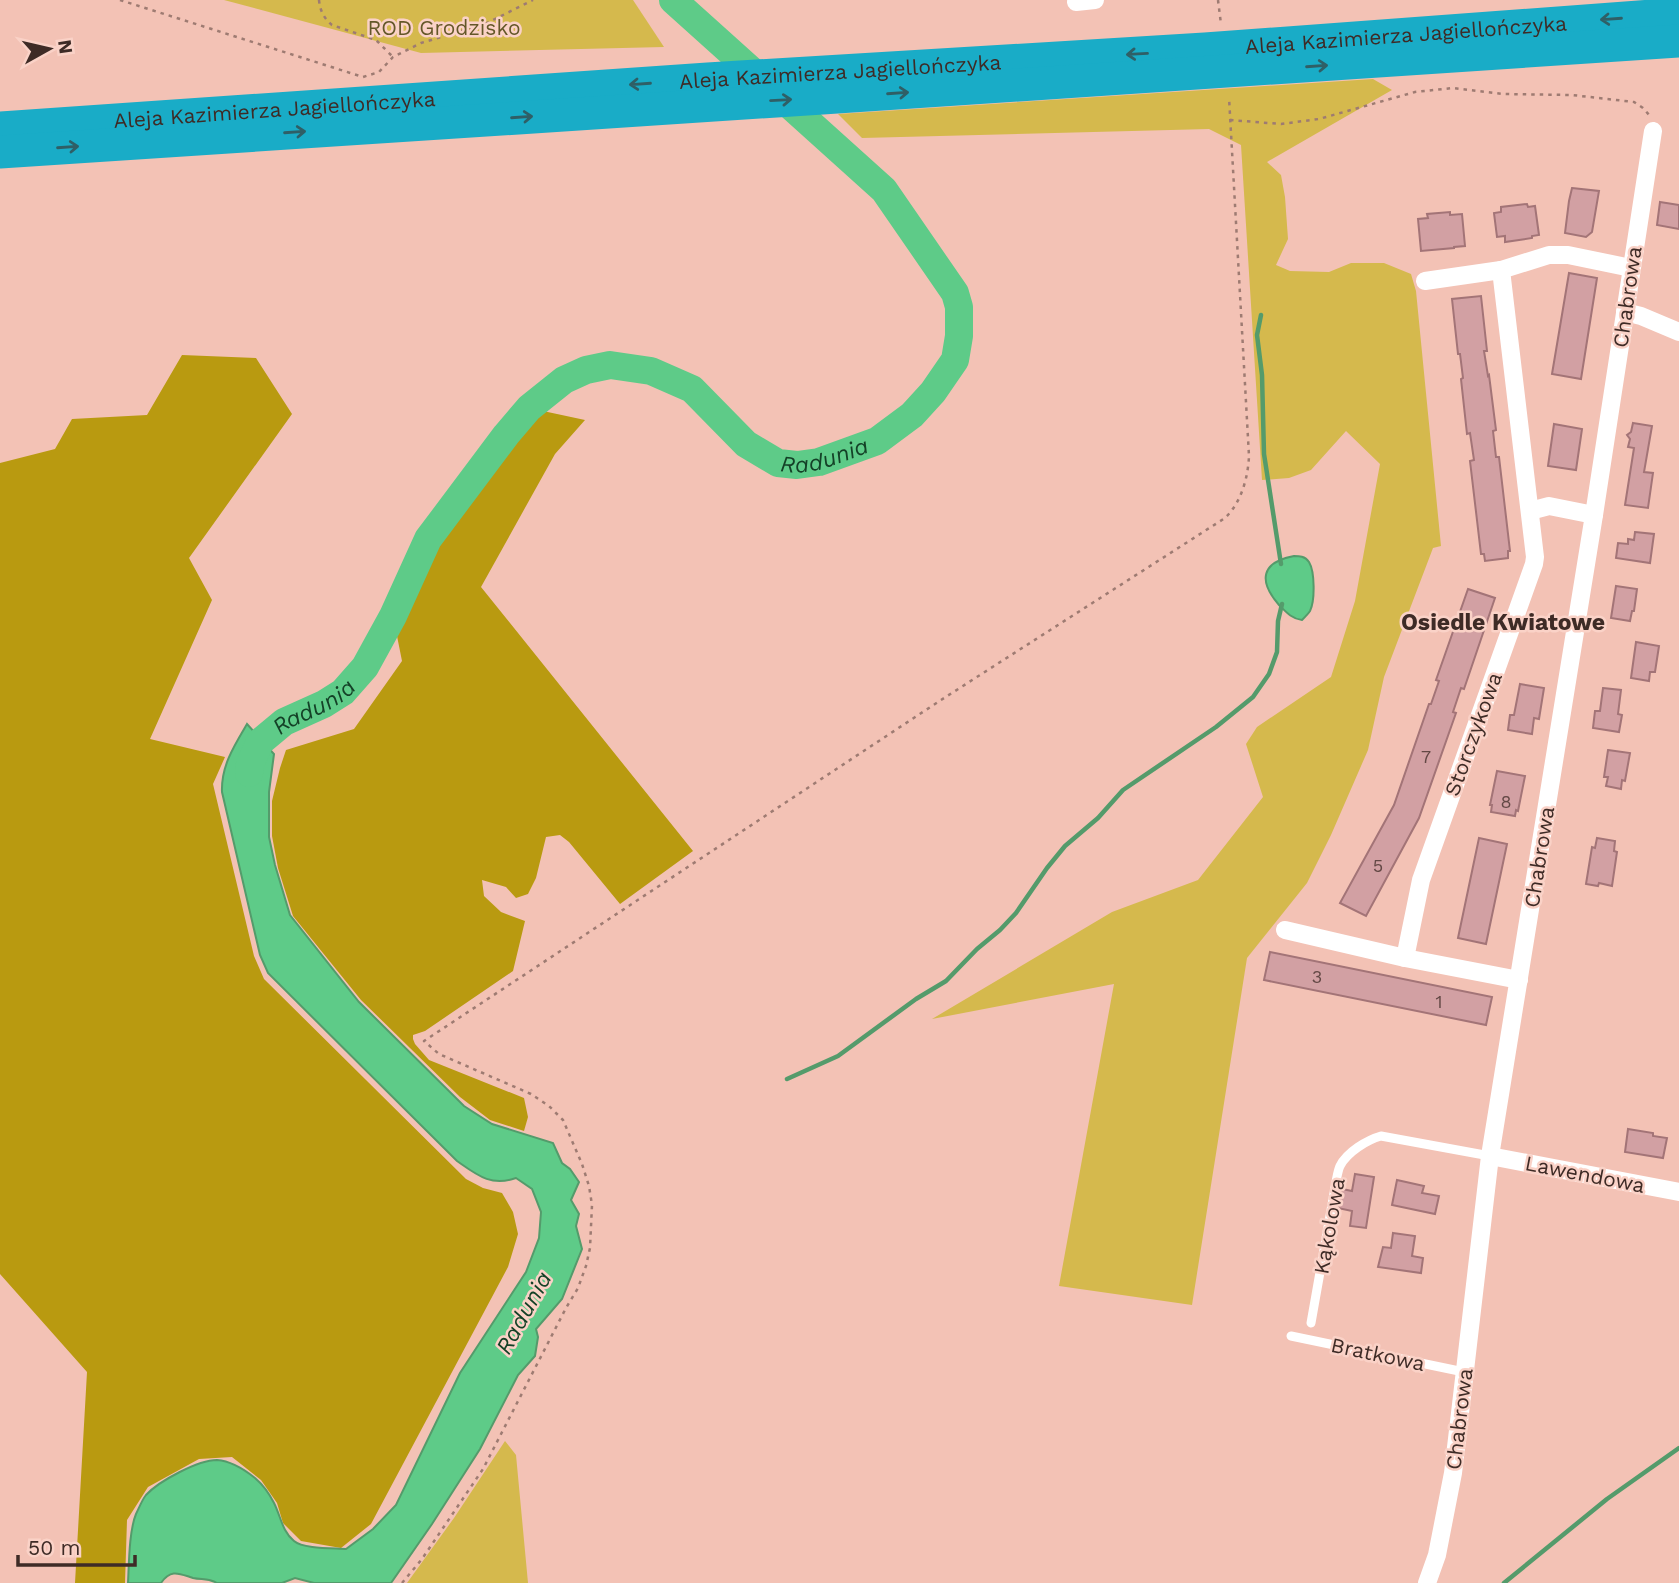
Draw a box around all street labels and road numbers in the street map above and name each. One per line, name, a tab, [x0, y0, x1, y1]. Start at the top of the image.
street label: Aleja Kazimierza Jagiellończyka	[1244, 10, 1568, 59]
street label: Aleja Kazimierza Jagiellończyka	[678, 49, 1002, 93]
street label: Aleja Kazimierza Jagiellończyka	[113, 85, 436, 133]
street label: Chabrowa	[1608, 245, 1647, 349]
street label: Storczykowa	[1439, 669, 1507, 799]
street label: Chabrowa	[1519, 804, 1559, 909]
street label: Lawendowa	[1523, 1150, 1647, 1198]
street label: Kąkolowa	[1308, 1176, 1350, 1276]
street label: Bratkowa	[1329, 1332, 1427, 1376]
street label: Chabrowa	[1440, 1367, 1478, 1471]

